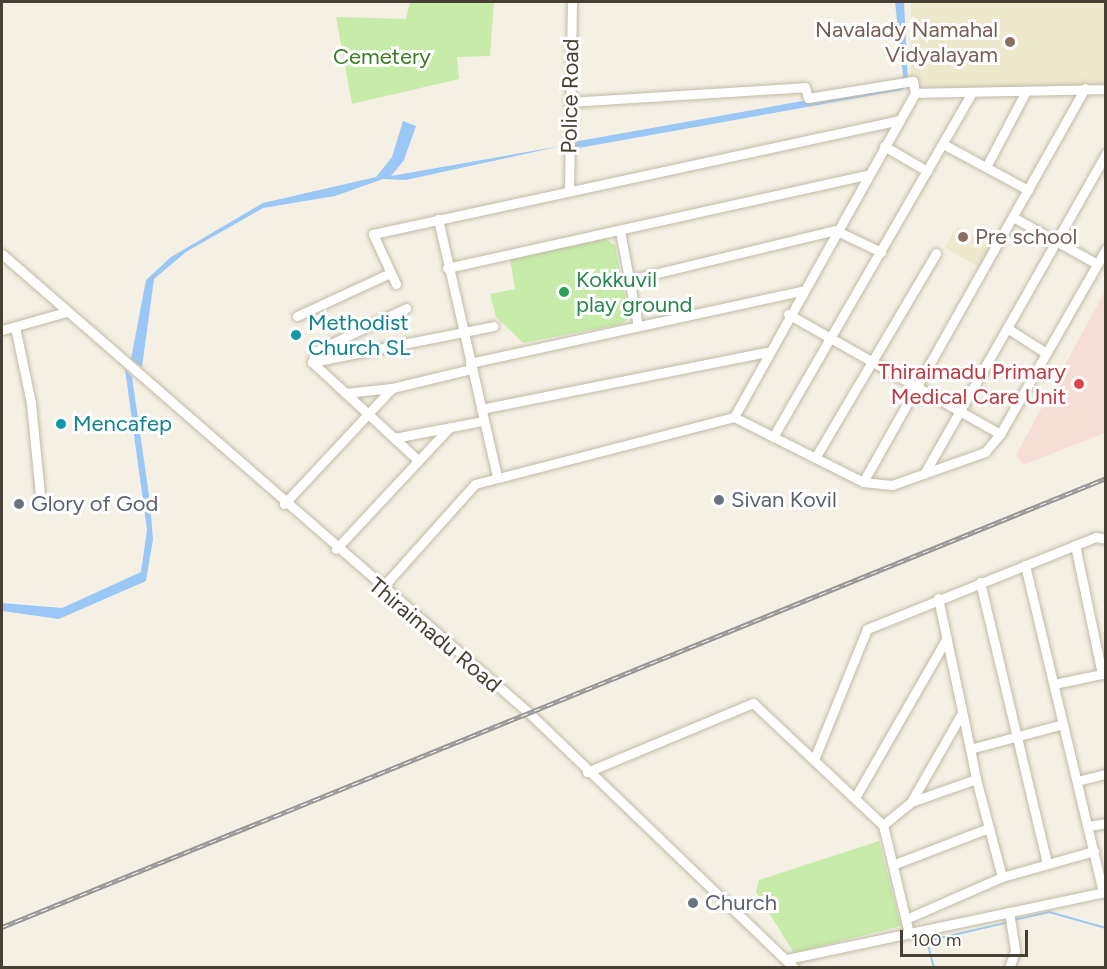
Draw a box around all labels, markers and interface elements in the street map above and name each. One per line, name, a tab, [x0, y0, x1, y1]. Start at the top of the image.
place label: Navalady Namahal Vidyalayam	[815, 16, 998, 68]
marker: Navalady Namahal Vidyalayam	[1003, 35, 1017, 49]
street label: Police Road	[556, 38, 584, 154]
park label: Cemetery	[333, 44, 431, 70]
place label: Pre school	[975, 224, 1077, 250]
marker: Pre school	[956, 230, 970, 244]
place label: Kokkuvil play ground	[576, 266, 692, 318]
marker: Kokkuvil play ground	[557, 285, 571, 299]
place label: Methodist Church SL	[308, 309, 410, 360]
marker: Methodist Church SL	[289, 328, 303, 342]
place label: Thiraimadu Primary Medical Care Unit	[878, 358, 1066, 410]
marker: Thiraimadu Primary Medical Care Unit	[1070, 375, 1088, 393]
place label: Mencafep	[73, 411, 172, 437]
marker: Mencafep	[54, 417, 68, 431]
place label: Sivan Kovil	[731, 487, 837, 513]
place label: Glory of God	[31, 491, 158, 517]
marker: Sivan Kovil	[712, 493, 726, 507]
marker: Glory of God	[12, 497, 26, 511]
street label: Thiraimadu Road	[364, 572, 506, 698]
place label: Church	[705, 890, 777, 916]
marker: Church	[686, 896, 700, 910]
scale bar	[903, 918, 1030, 956]
text: 100 m	[911, 929, 961, 951]

